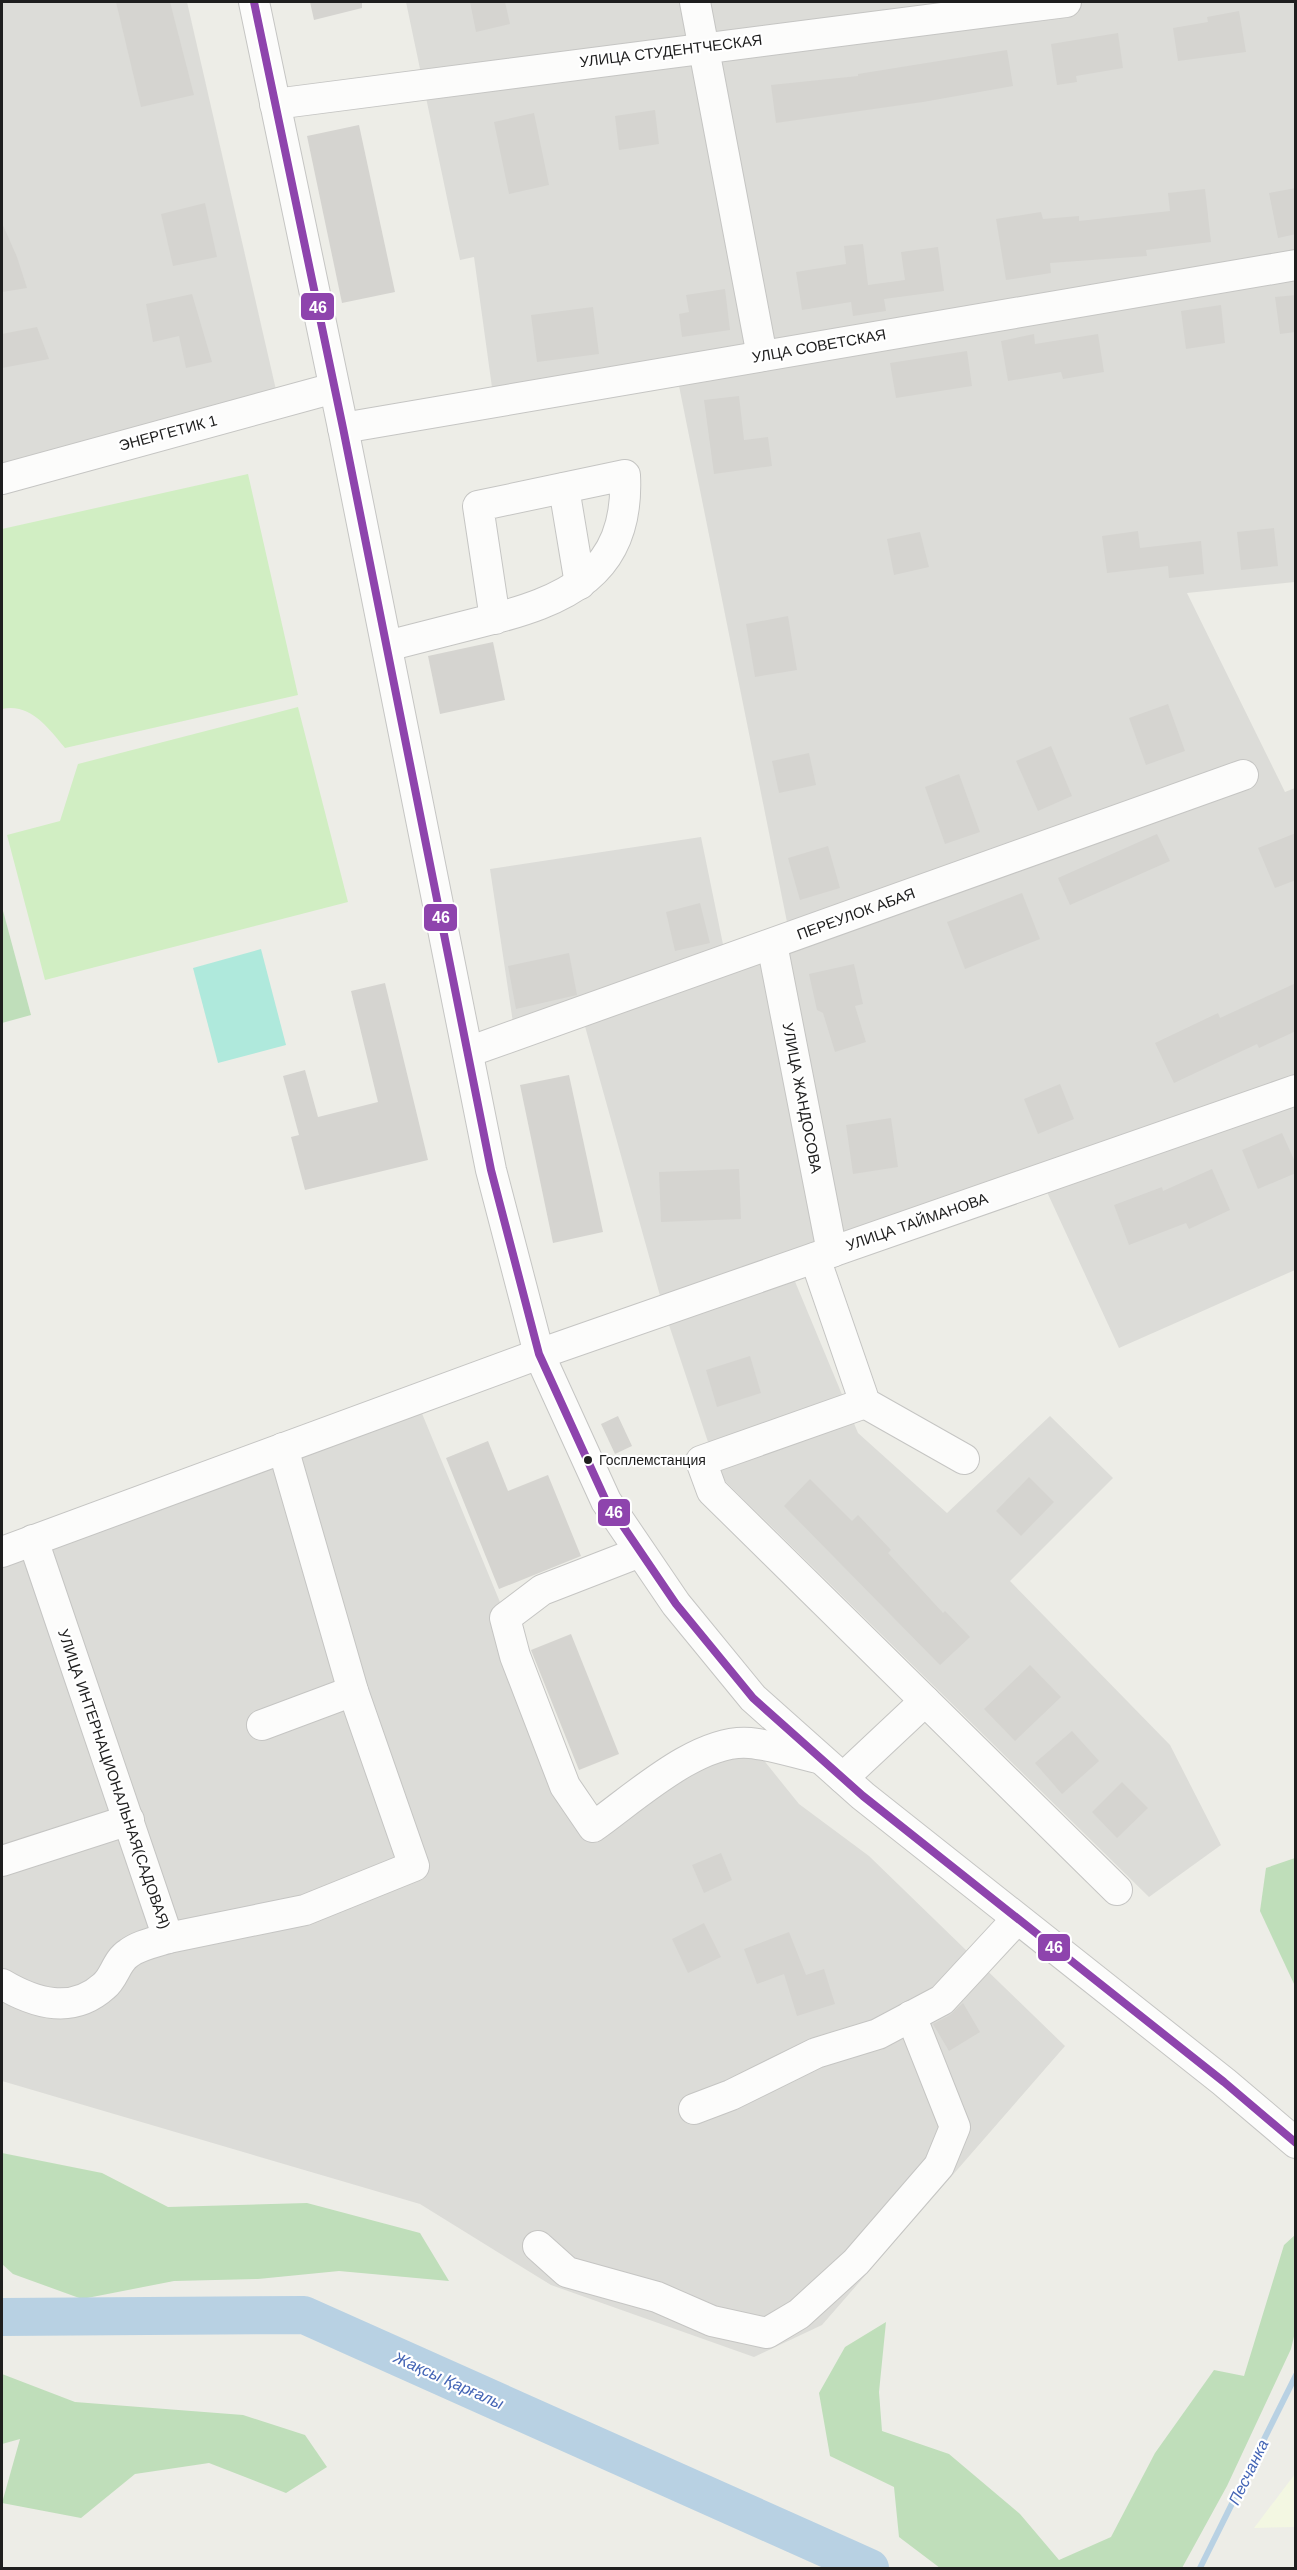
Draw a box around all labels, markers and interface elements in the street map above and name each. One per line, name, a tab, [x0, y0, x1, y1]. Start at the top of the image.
street label: УЛИЦА СТУДЕНТЧЕСКАЯ	[579, 31, 763, 70]
line badge: 46	[300, 292, 335, 321]
text: 46	[309, 299, 327, 316]
street label: УЛЦА СОВЕТСКАЯ	[751, 325, 887, 366]
street label: ЭНЕРГЕТИК 1	[117, 411, 219, 454]
street label: ПЕРЕУЛОК АБАЯ	[794, 884, 917, 943]
line badge: 46	[423, 903, 458, 932]
text: 46	[432, 909, 450, 926]
street label: УЛИЦА ЖАНДОСОВА	[780, 1021, 825, 1175]
street label: УЛИЦА ТАЙМАНОВА	[844, 1189, 990, 1254]
place label: Госплемстанция	[599, 1452, 706, 1468]
marker: Госплемстанция	[582, 1454, 594, 1466]
line badge: 46	[597, 1498, 631, 1527]
text: 46	[605, 1504, 623, 1521]
street label: УЛИЦА ИНТЕРНАЦИОНАЛЬНАЯ(САДОВАЯ)	[55, 1627, 174, 1931]
line badge: 46	[1037, 1933, 1071, 1962]
text: 46	[1045, 1939, 1063, 1956]
water label: Жақсы Қарғалы	[390, 2348, 506, 2412]
water label: Песчанка	[1225, 2437, 1272, 2508]

